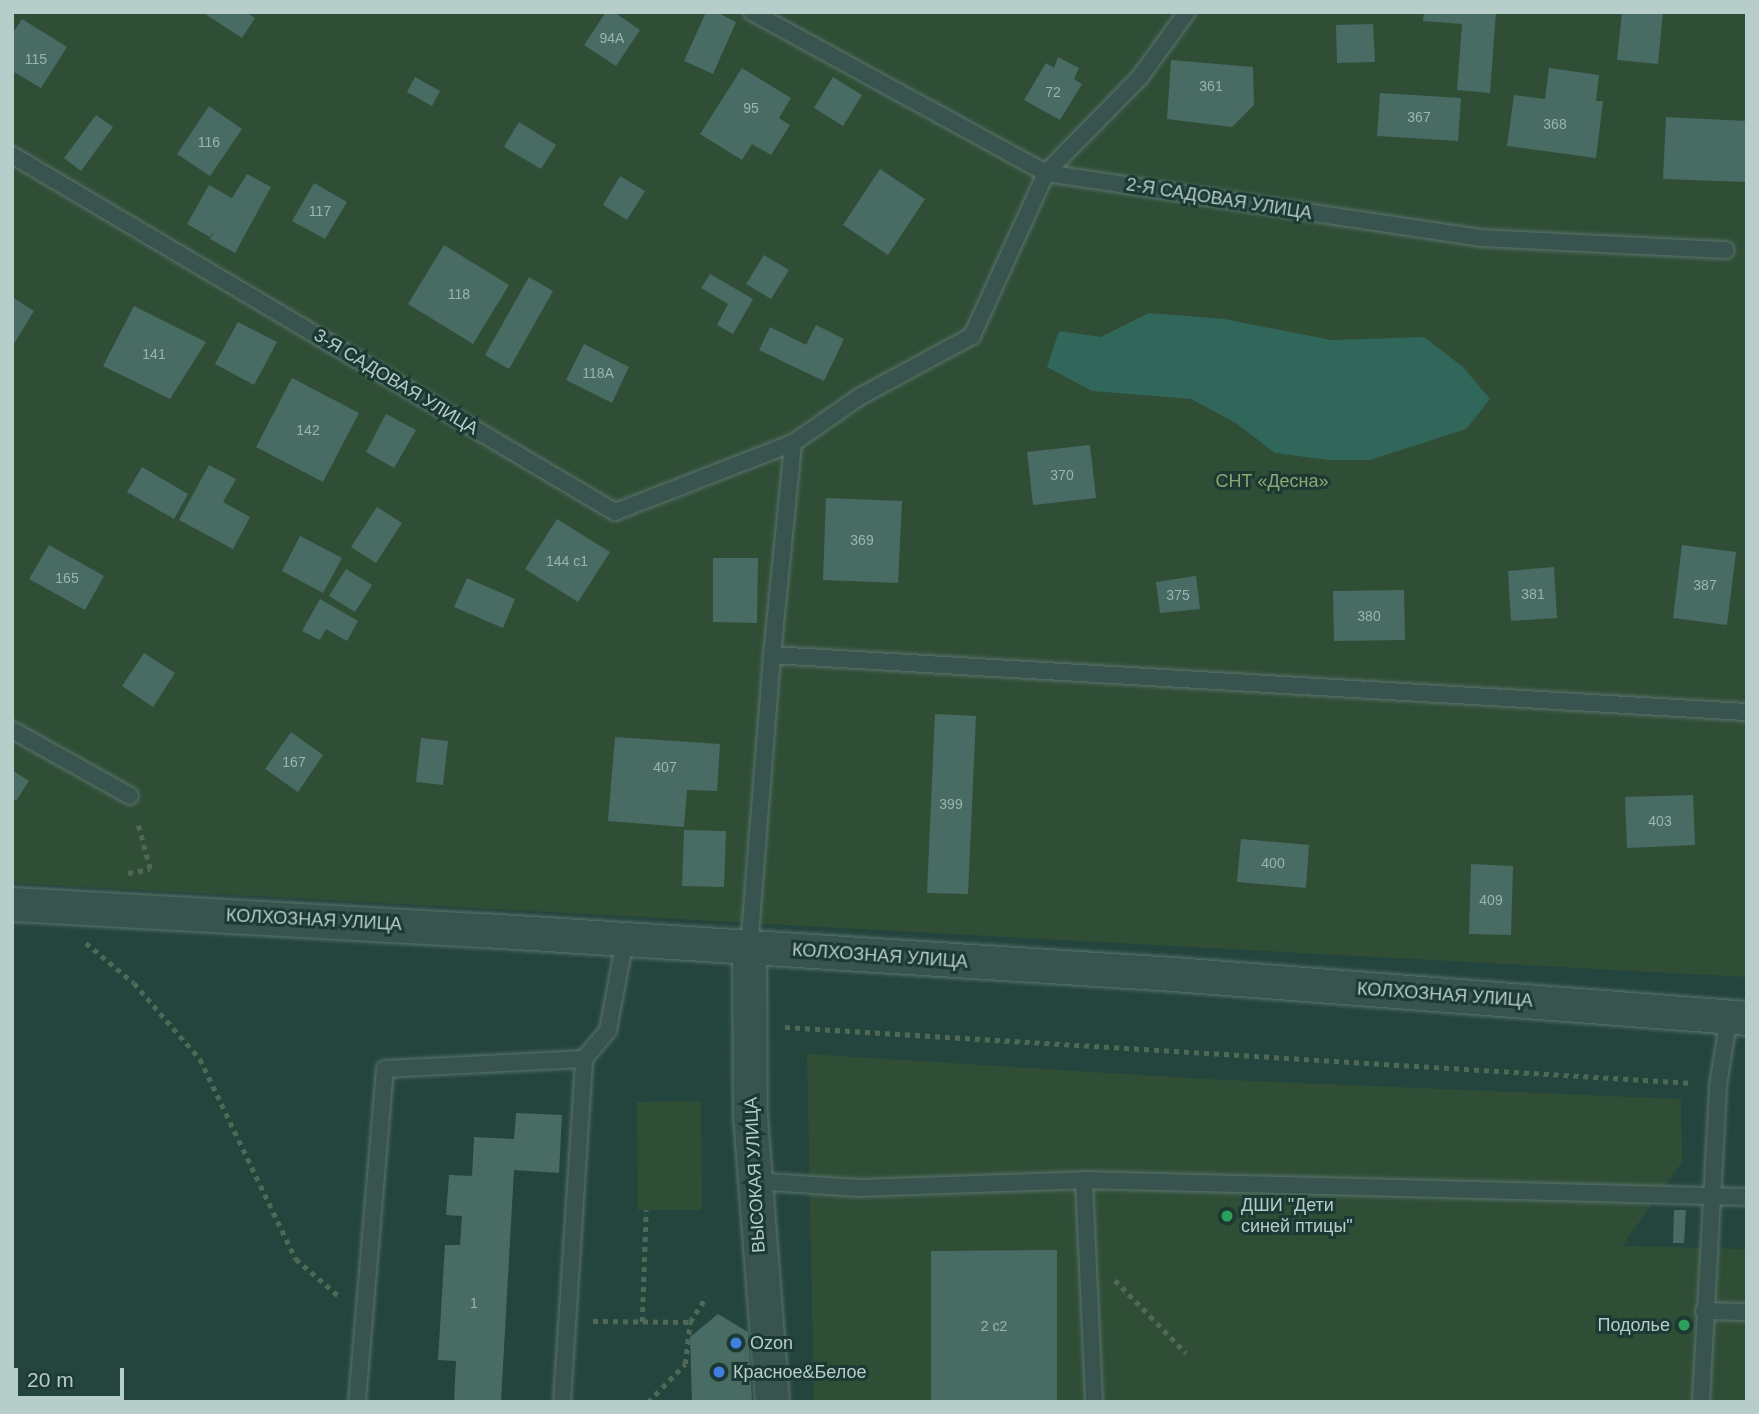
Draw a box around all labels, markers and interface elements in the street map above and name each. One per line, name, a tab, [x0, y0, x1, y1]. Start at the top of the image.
house number: 94А	[600, 30, 624, 46]
house number: 115	[25, 51, 47, 67]
house number: 361	[1199, 78, 1223, 94]
house number: 72	[1045, 84, 1061, 100]
house number: 95	[743, 100, 759, 116]
house number: 367	[1407, 109, 1431, 125]
house number: 368	[1543, 116, 1567, 132]
house number: 116	[198, 134, 220, 150]
street label: 2-Я САДОВАЯ УЛИЦА	[1125, 174, 1313, 224]
house number: 117	[309, 203, 331, 219]
house number: 118	[448, 286, 470, 302]
street label: 3-Я САДОВАЯ УЛИЦА	[310, 324, 482, 440]
house number: 141	[142, 346, 166, 362]
house number: 118А	[582, 365, 614, 381]
house number: 142	[296, 422, 320, 438]
house number: 370	[1050, 467, 1074, 483]
park label: СНТ «Десна»	[1215, 470, 1329, 492]
house number: 369	[850, 532, 874, 548]
house number: 144 с1	[546, 553, 588, 569]
house number: 165	[55, 570, 79, 586]
house number: 387	[1693, 577, 1717, 593]
house number: 381	[1521, 586, 1545, 602]
house number: 375	[1166, 587, 1190, 603]
house number: 380	[1357, 608, 1381, 624]
house number: 167	[282, 754, 306, 770]
house number: 407	[653, 759, 677, 775]
house number: 399	[939, 796, 963, 812]
house number: 403	[1648, 813, 1672, 829]
house number: 400	[1261, 855, 1285, 871]
house number: 409	[1479, 892, 1503, 908]
street label: КОЛХОЗНАЯ УЛИЦА	[226, 905, 402, 935]
street label: КОЛХОЗНАЯ УЛИЦА	[791, 939, 969, 973]
street label: КОЛХОЗНАЯ УЛИЦА	[1356, 978, 1534, 1012]
street label: ВЫСОКАЯ УЛИЦА	[740, 1097, 770, 1253]
place label: ДШИ "Дети синей птицы"	[1241, 1195, 1353, 1238]
marker: ДШИ "Дети синей птицы"	[1219, 1208, 1235, 1224]
house number: 1	[470, 1295, 478, 1311]
place label: Подолье	[1597, 1314, 1670, 1336]
marker: Подолье	[1676, 1317, 1692, 1333]
house number: 2 с2	[981, 1318, 1007, 1334]
place label: Ozon	[750, 1332, 793, 1354]
marker: Ozon	[728, 1335, 744, 1351]
scale bar	[18, 1354, 128, 1398]
place label: Красное&Белое	[733, 1361, 866, 1383]
marker: Красное&Белое	[711, 1364, 727, 1380]
text: 20 m	[27, 1368, 74, 1391]

